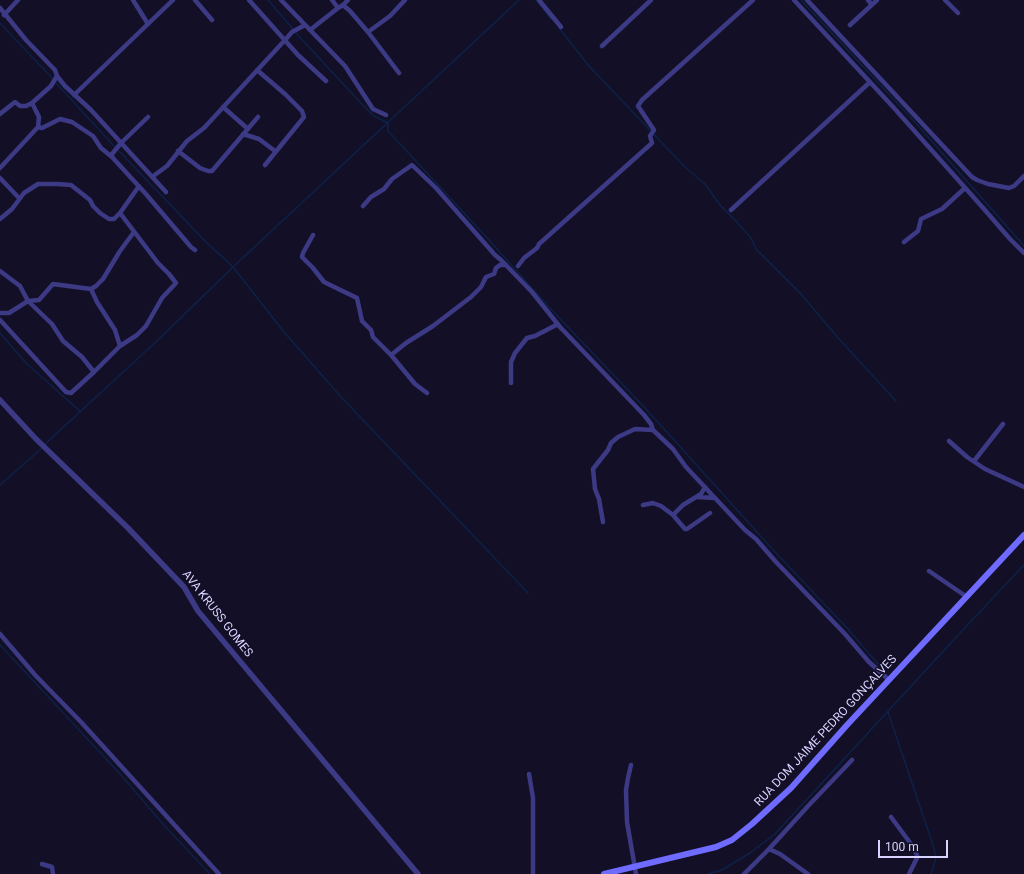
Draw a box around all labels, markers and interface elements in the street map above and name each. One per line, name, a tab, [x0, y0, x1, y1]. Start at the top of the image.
street label: AVA KRUSS GOMES	[179, 568, 255, 660]
street label: RUA DOM JAIME PEDRO GONÇALVES	[752, 652, 900, 810]
scale bar	[880, 832, 950, 858]
text: 100 m	[885, 840, 919, 854]

